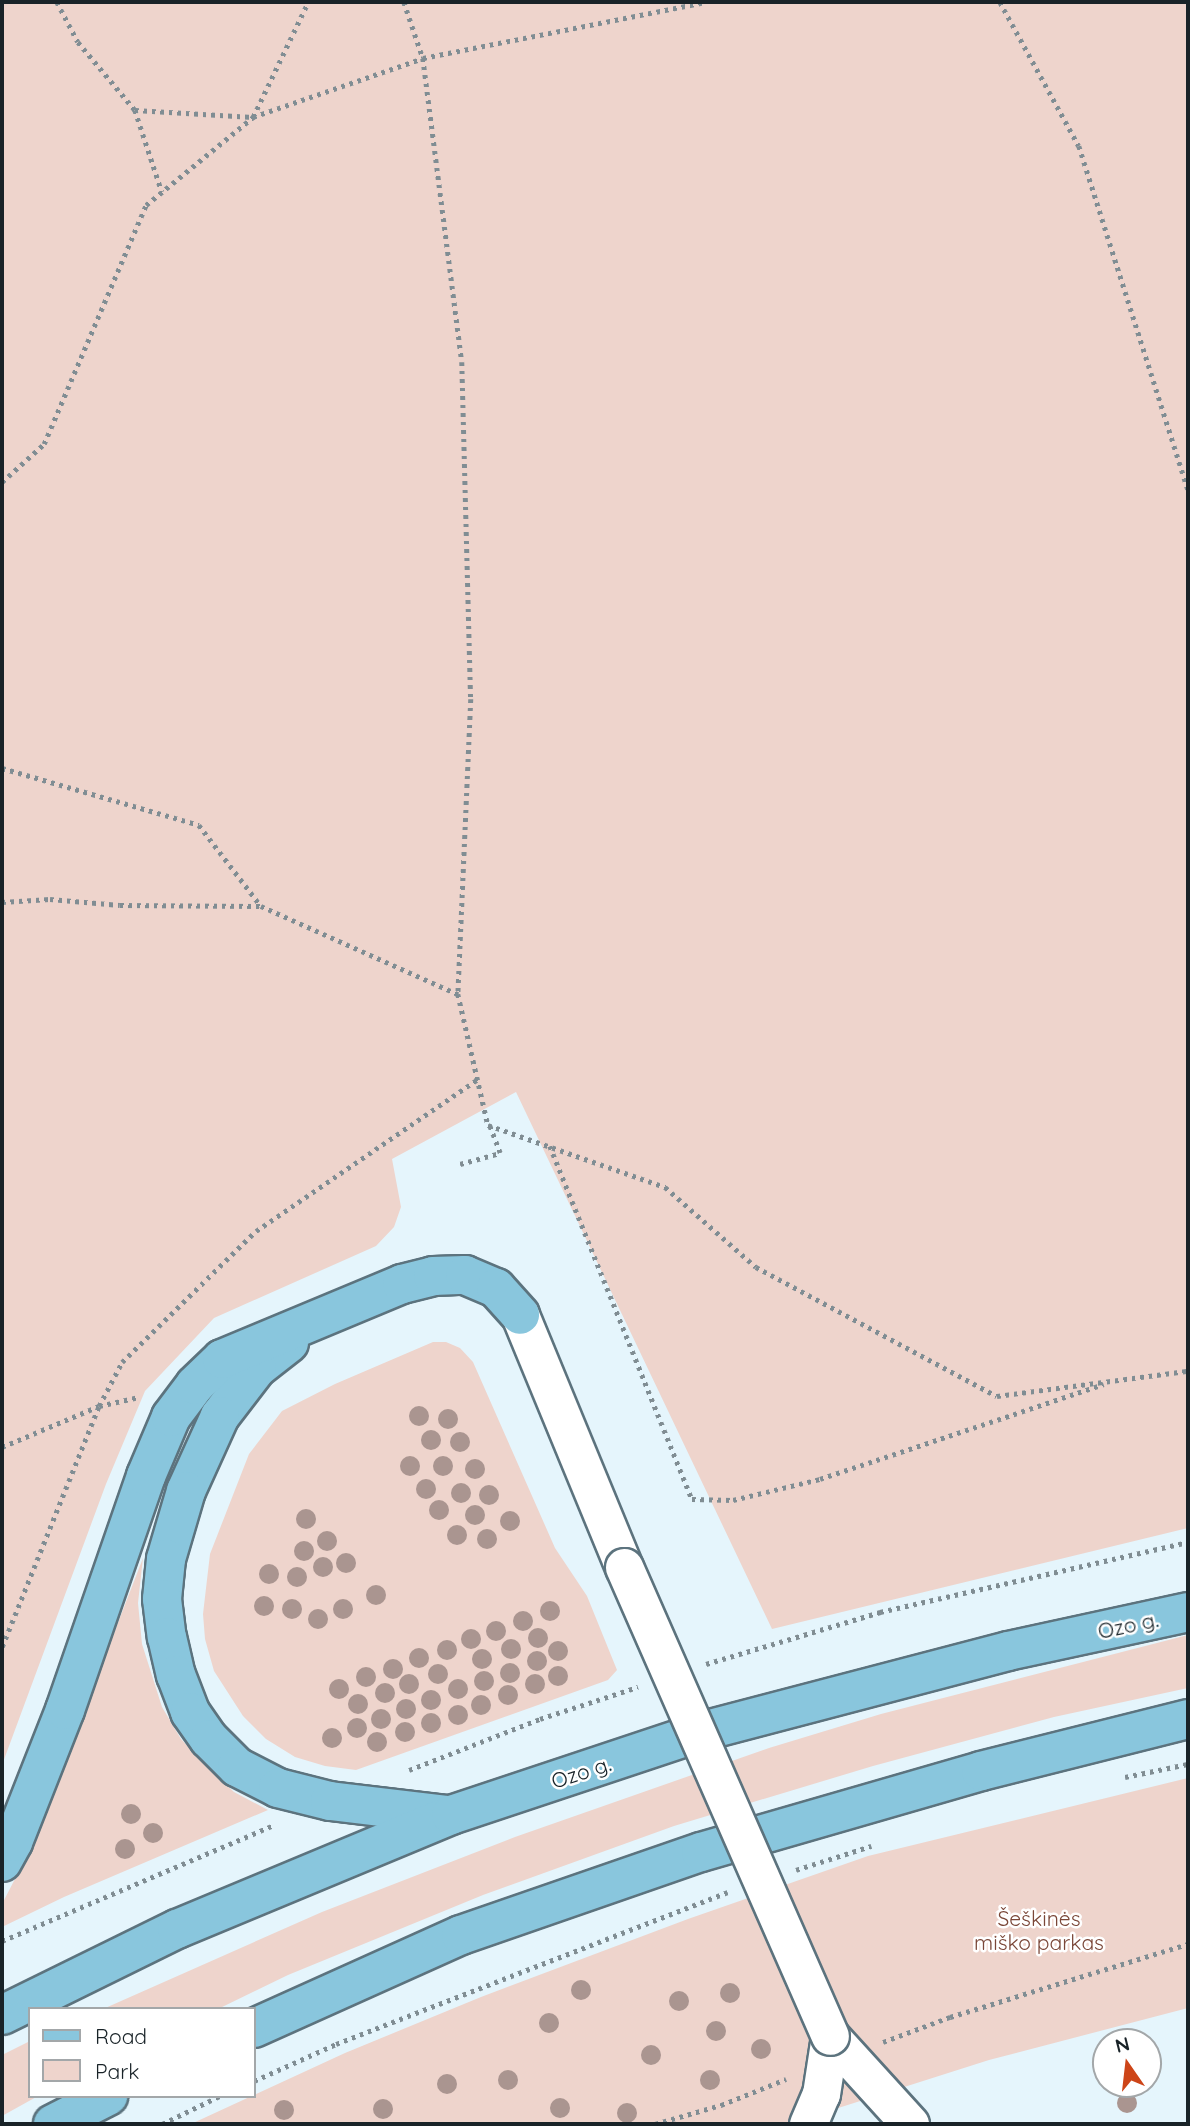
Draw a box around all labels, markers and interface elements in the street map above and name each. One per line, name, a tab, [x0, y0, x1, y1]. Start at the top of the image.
street label: Ozo g.	[1095, 1606, 1161, 1644]
street label: Ozo g.	[548, 1751, 614, 1793]
park label: Šeškinės miško parkas	[974, 1905, 1104, 1955]
legend	[28, 2007, 256, 2098]
text: Road	[95, 2023, 147, 2049]
north arrow	[1092, 2028, 1162, 2098]
text: N	[1113, 2031, 1132, 2058]
text: Park	[95, 2058, 139, 2084]

